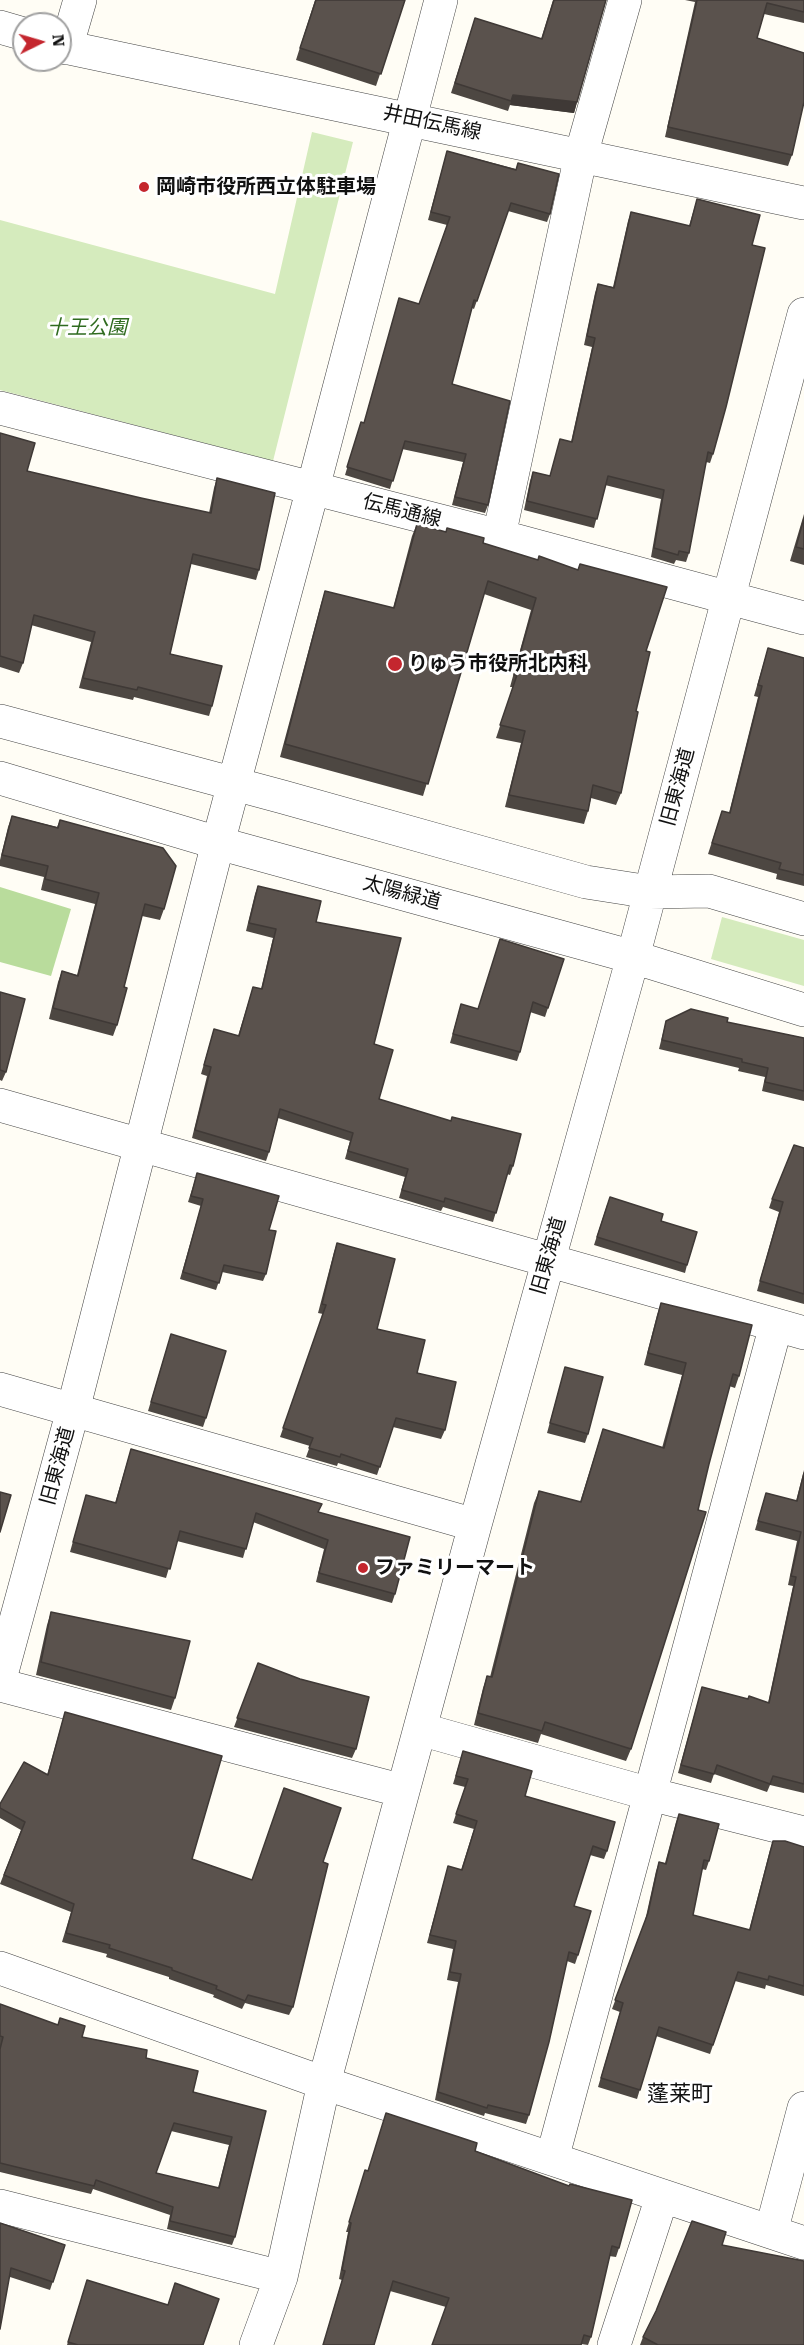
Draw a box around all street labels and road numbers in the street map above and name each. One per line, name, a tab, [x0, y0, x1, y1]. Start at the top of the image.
street label: 井田伝馬線	[381, 101, 483, 145]
street label: 伝馬通線	[360, 490, 444, 532]
street label: 旧東海道	[656, 745, 700, 829]
street label: 太陽緑道	[360, 871, 444, 915]
street label: 旧東海道	[526, 1214, 572, 1298]
street label: 旧東海道	[36, 1424, 80, 1508]

